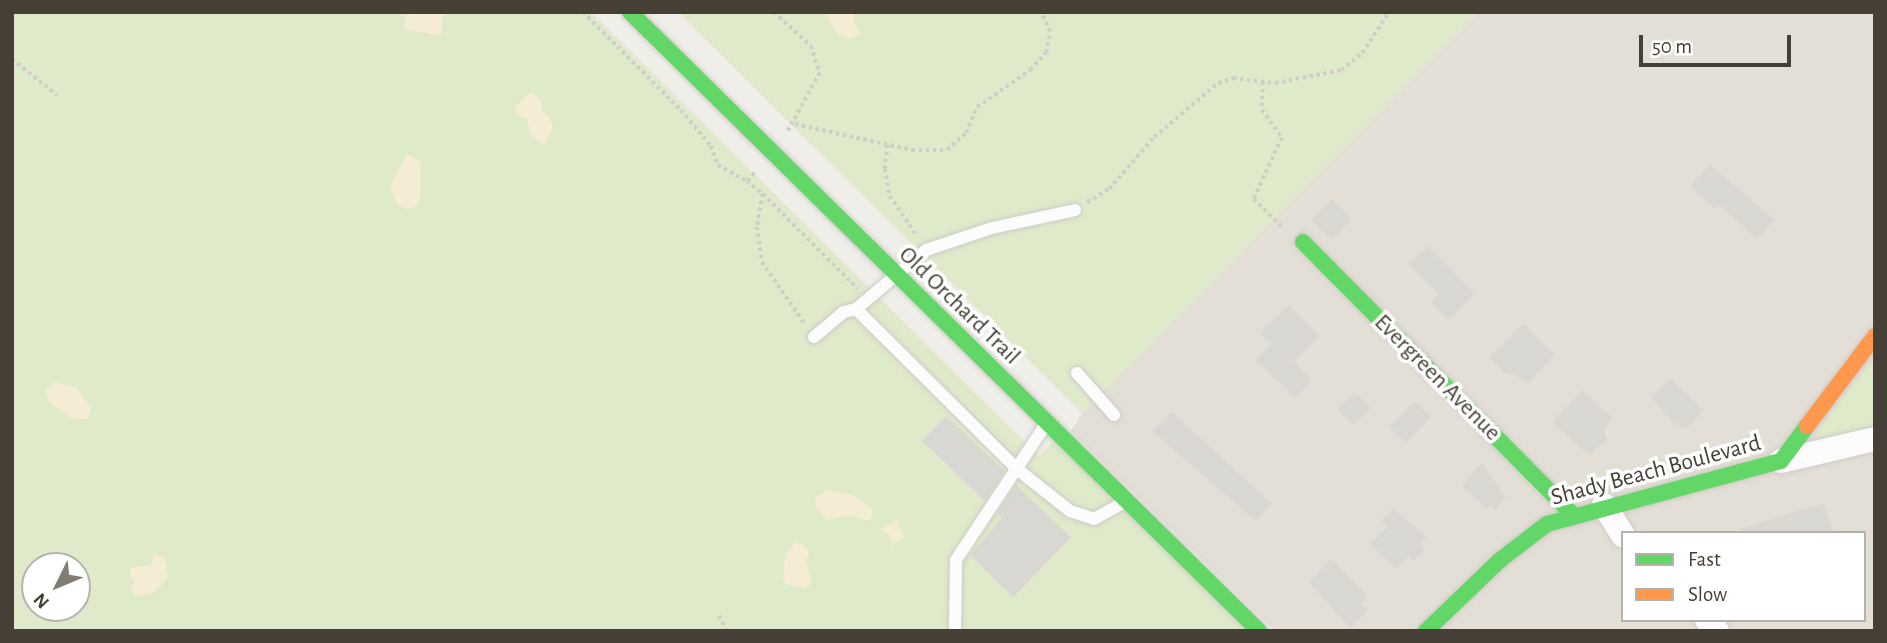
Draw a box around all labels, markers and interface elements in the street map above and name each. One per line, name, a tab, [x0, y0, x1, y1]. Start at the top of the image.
scale bar	[1642, 21, 1794, 65]
text: 50 m	[1652, 36, 1692, 57]
street label: Old Orchard Trail	[892, 241, 1026, 371]
street label: Evergreen Avenue	[1368, 309, 1506, 447]
street label: Shady Beach Boulevard	[1548, 429, 1764, 513]
legend	[1621, 531, 1866, 622]
text: Fast	[1688, 549, 1721, 570]
north arrow	[21, 552, 91, 622]
text: Slow	[1688, 584, 1727, 605]
text: N	[30, 589, 53, 612]

